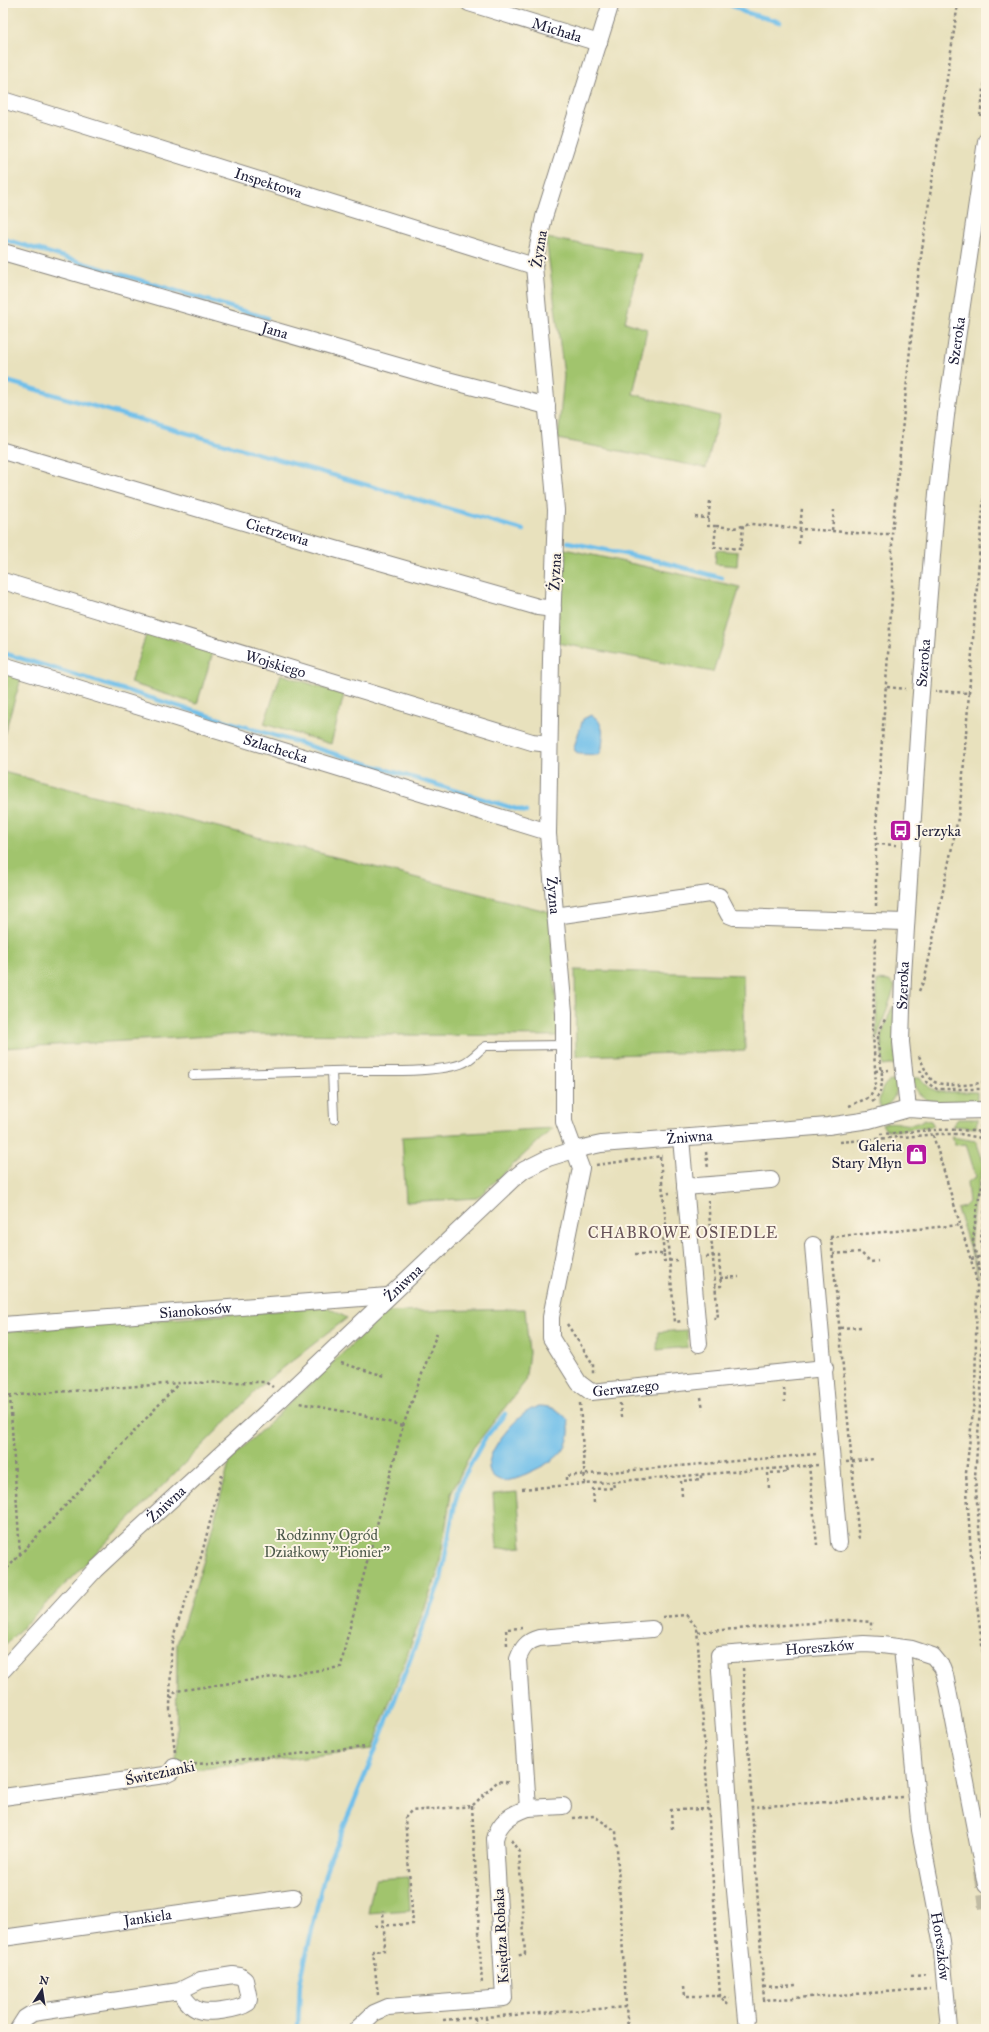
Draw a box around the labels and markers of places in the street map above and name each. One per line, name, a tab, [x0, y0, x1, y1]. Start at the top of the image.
bus stop icon: Jerzyka	[888, 818, 914, 844]
place label: Jerzyka	[914, 822, 961, 841]
place label: Galeria Stary Młyn	[831, 1137, 903, 1172]
shop icon: Galeria Stary Młyn	[904, 1142, 930, 1168]

